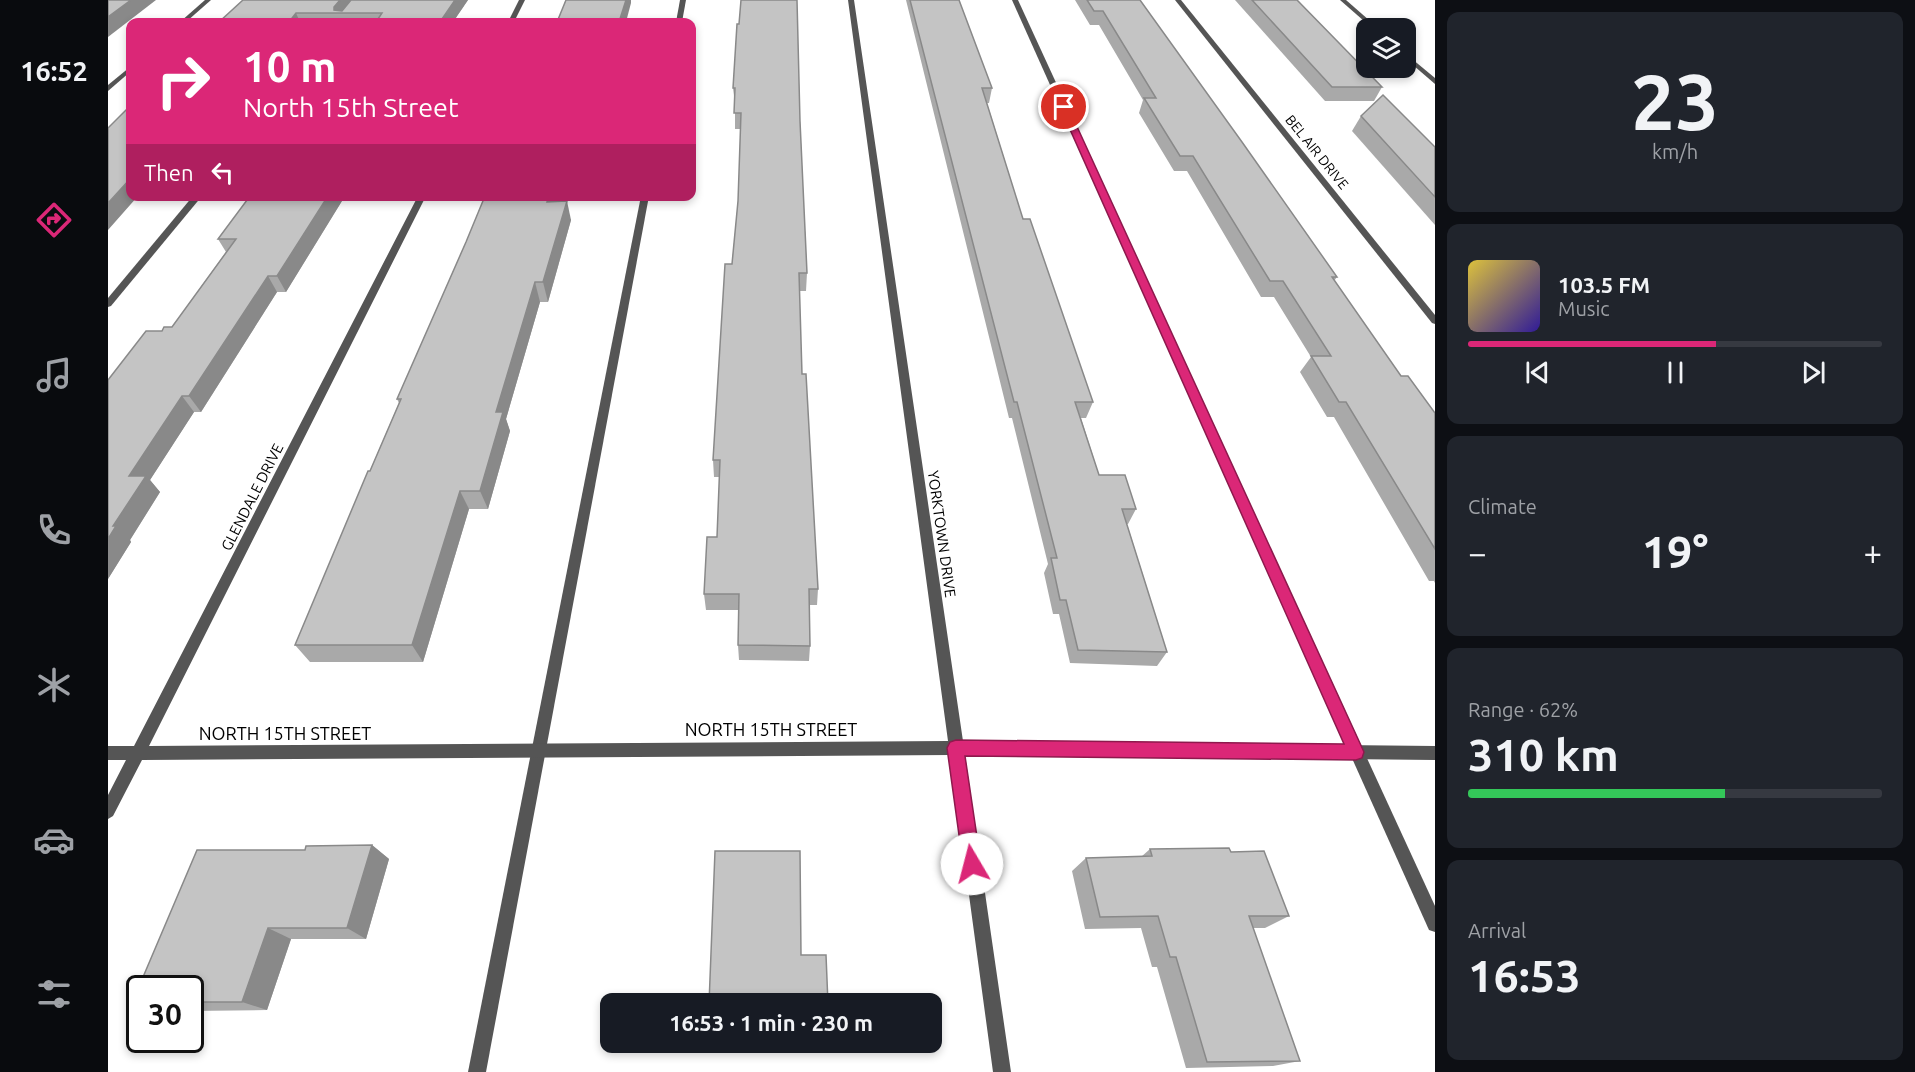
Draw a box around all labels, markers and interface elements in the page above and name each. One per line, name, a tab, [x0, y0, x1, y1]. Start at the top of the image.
map controls	[1356, 18, 1416, 78]
button: layers	[1356, 18, 1416, 78]
icon: right	[144, 42, 222, 120]
text: 10 m	[243, 43, 337, 90]
text: 16:52	[20, 56, 88, 86]
text: 23	[1631, 57, 1719, 145]
pin	[1038, 81, 1089, 132]
icon: arrive	[1047, 90, 1080, 123]
text: North 15th Street	[243, 92, 459, 122]
street label: BEL AIR DRIVE	[1282, 112, 1352, 192]
text: km/h	[1652, 140, 1698, 163]
icon: left	[206, 156, 239, 189]
text: Then	[144, 160, 194, 185]
icon: directions	[33, 199, 75, 241]
text: 103.5 FM	[1558, 272, 1650, 297]
text: Music	[1558, 297, 1610, 320]
icon: music	[33, 354, 75, 396]
icon: previous	[1521, 356, 1554, 389]
icon: pause	[1659, 356, 1692, 389]
icon: next	[1797, 356, 1830, 389]
street label: GLENDALE DRIVE	[218, 441, 286, 553]
street label: YORKTOWN DRIVE	[925, 469, 959, 599]
text: Climate	[1468, 495, 1537, 518]
icon: phone	[33, 509, 75, 551]
text: 19°	[1642, 526, 1708, 577]
text: −	[1468, 534, 1487, 571]
text: +	[1863, 534, 1882, 571]
icon: climate	[33, 664, 75, 706]
text: Range · 62%	[1468, 698, 1578, 721]
street label: NORTH 15TH STREET	[685, 719, 857, 739]
street label: NORTH 15TH STREET	[199, 723, 371, 743]
text: 310 km	[1468, 729, 1619, 780]
icon: car	[33, 819, 75, 861]
position arrow	[940, 832, 1004, 896]
text: Arrival	[1468, 919, 1526, 942]
text: 16:53	[1468, 950, 1581, 1001]
icon: filters	[33, 973, 75, 1015]
speed limit sign: 30	[126, 975, 204, 1053]
text: 16:53 · 1 min · 230 m	[669, 1010, 873, 1035]

